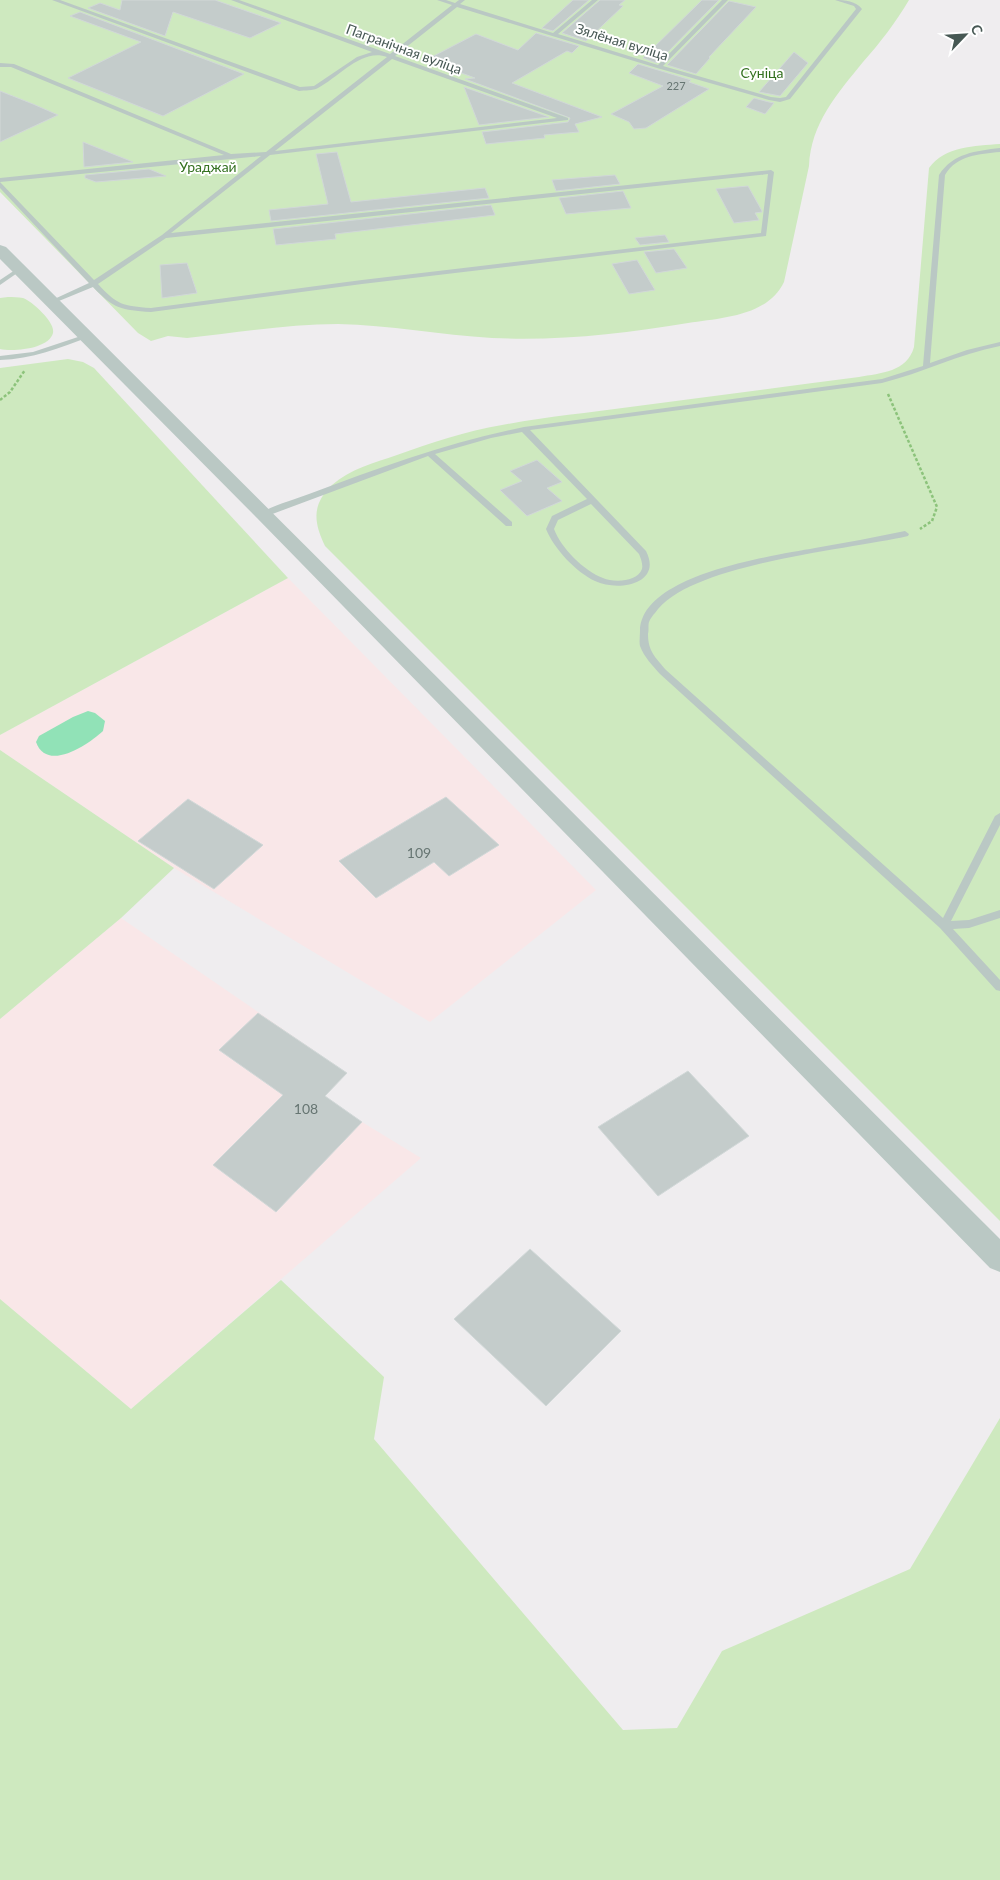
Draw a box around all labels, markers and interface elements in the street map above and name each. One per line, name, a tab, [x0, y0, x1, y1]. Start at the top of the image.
north arrow	[940, 10, 990, 60]
street label: Зялёная вуліца	[574, 19, 670, 64]
street label: Пагранічная вуліца	[344, 20, 464, 77]
text: С	[968, 22, 987, 38]
park label: Суніца	[741, 64, 784, 81]
house number: 227	[666, 79, 686, 92]
park label: Ураджай	[179, 158, 237, 175]
house number: 109	[407, 844, 431, 861]
house number: 108	[294, 1100, 318, 1117]

